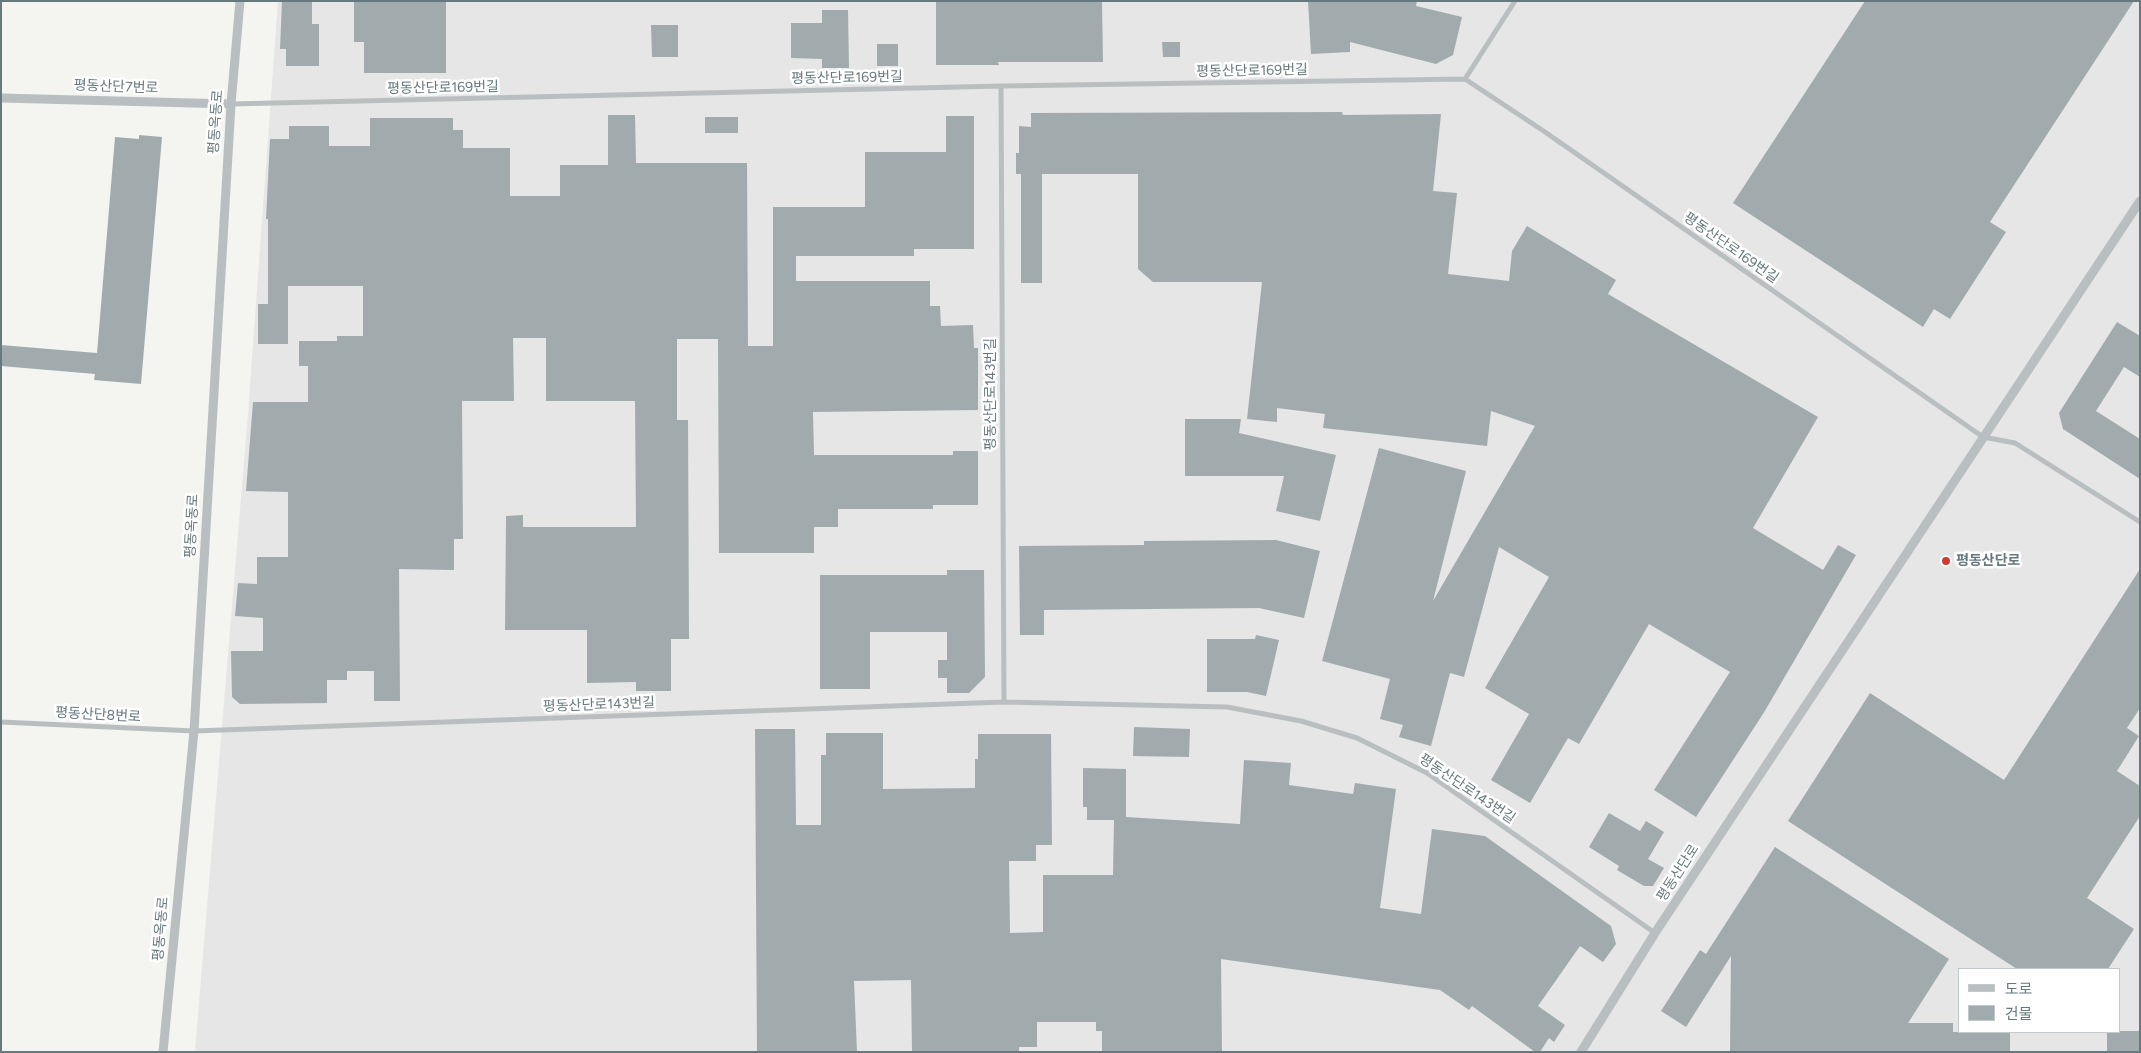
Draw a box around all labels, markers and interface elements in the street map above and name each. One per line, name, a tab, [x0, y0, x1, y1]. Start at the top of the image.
street label: 평동산단로169번길	[1196, 62, 1308, 80]
street label: 평동산단로169번길	[791, 69, 903, 87]
street label: 평동산단7번로	[73, 77, 159, 97]
street label: 평동산단로169번길	[387, 79, 499, 97]
street label: 평동옥동로	[205, 89, 227, 155]
street label: 평동산단로169번길	[1680, 209, 1782, 287]
street label: 평동산단로143번길	[983, 338, 999, 450]
street label: 평동옥동로	[182, 493, 202, 559]
place label: 평동산단로	[1956, 553, 2020, 569]
marker: 평동산단로	[1940, 555, 1952, 567]
street label: 평동산단로143번길	[543, 695, 655, 715]
street label: 평동산단8번로	[55, 704, 141, 726]
street label: 평동산단로143번길	[1416, 751, 1518, 827]
street label: 평동산단로	[1653, 841, 1703, 905]
street label: 평동옥동로	[150, 896, 172, 962]
legend	[1958, 968, 2121, 1033]
text: 도로	[2005, 980, 2033, 998]
text: 건물	[2005, 1005, 2033, 1023]

